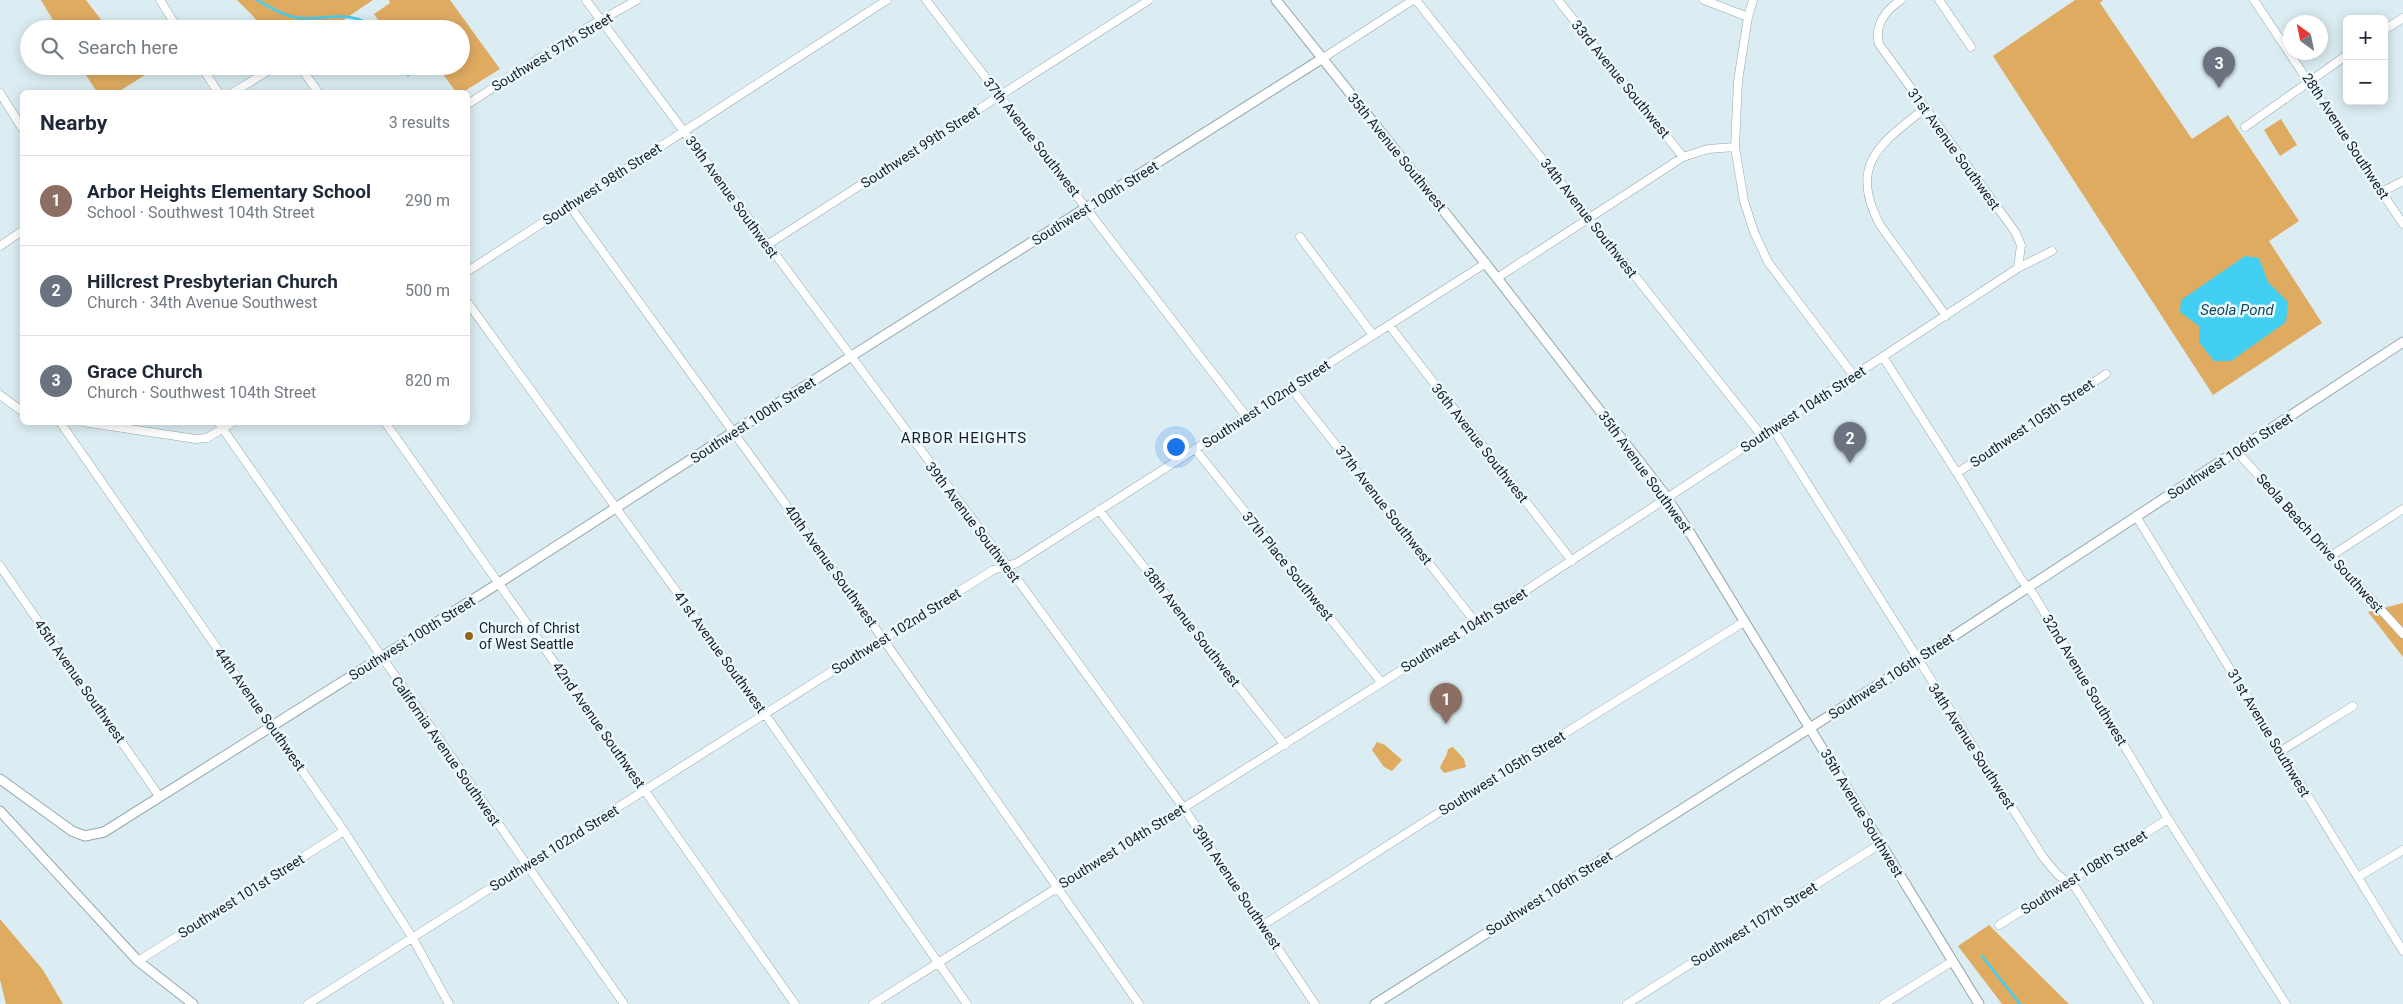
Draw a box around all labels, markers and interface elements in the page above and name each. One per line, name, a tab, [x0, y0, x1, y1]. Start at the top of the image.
street label: Southwest 97th Street	[489, 9, 616, 94]
north arrow	[2283, 15, 2328, 60]
map controls	[2343, 15, 2388, 105]
button: +	[2343, 15, 2388, 60]
street label: 33rd Avenue Southwest	[1569, 17, 1674, 141]
search box	[20, 20, 470, 75]
icon: search	[38, 34, 66, 62]
text: Search here	[78, 36, 178, 59]
pin: 3	[2203, 47, 2235, 88]
button: −	[2343, 60, 2388, 105]
street label: 28th Avenue Southwest	[2299, 70, 2393, 202]
street label: 37th Avenue Southwest	[981, 74, 1084, 200]
street label: 31st Avenue Southwest	[1905, 85, 2004, 213]
street label: 35th Avenue Southwest	[1345, 90, 1450, 214]
street label: Southwest 99th Street	[858, 102, 983, 191]
text: Nearby	[40, 111, 107, 135]
text: 3 results	[389, 113, 450, 132]
street label: 39th Avenue Southwest	[682, 133, 782, 261]
street label: Southwest 98th Street	[540, 139, 665, 228]
street label: 34th Avenue Southwest	[1538, 155, 1641, 281]
street label: Southwest 100th Street	[1029, 157, 1161, 248]
text: Arbor Heights Elementary School	[87, 180, 371, 203]
text: 1	[51, 191, 61, 210]
text: 290 m	[405, 191, 450, 210]
text: School · Southwest 104th Street	[87, 203, 315, 222]
text: Hillcrest Presbyterian Church	[87, 270, 338, 293]
text: 2	[51, 281, 61, 300]
text: 500 m	[405, 281, 450, 300]
text: Church · 34th Avenue Southwest	[87, 293, 317, 312]
water label: Seola Pond	[2200, 301, 2274, 319]
street label: Southwest 102nd Street	[1199, 356, 1333, 451]
text: Grace Church	[87, 360, 203, 383]
street label: Southwest 104th Street	[1737, 362, 1869, 455]
text: 3	[51, 371, 61, 390]
text: 820 m	[405, 371, 450, 390]
street label: Southwest 100th Street	[687, 373, 819, 466]
street label: Southwest 105th Street	[1967, 375, 2097, 470]
street label: 36th Avenue Southwest	[1429, 380, 1532, 506]
text: Church · Southwest 104th Street	[87, 383, 316, 402]
street label: 35th Avenue Southwest	[1595, 408, 1695, 536]
street label: Southwest 106th Street	[2164, 409, 2296, 502]
pin: 2	[1834, 422, 1866, 463]
district label: ARBOR HEIGHTS	[901, 429, 1027, 447]
your location	[1163, 434, 1189, 460]
street label: 37th Avenue Southwest	[1333, 442, 1436, 568]
street label: 39th Avenue Southwest	[922, 459, 1024, 586]
street label: Seola Beach Drive Southwest	[2253, 470, 2387, 616]
street label: 40th Avenue Southwest	[781, 502, 881, 630]
street label: 37th Place Southwest	[1239, 508, 1337, 624]
street label: 38th Avenue Southwest	[1141, 564, 1244, 690]
street label: Southwest 102nd Street	[829, 584, 964, 677]
street label: Southwest 104th Street	[1398, 584, 1530, 675]
street label: 41st Avenue Southwest	[671, 588, 770, 716]
street label: Southwest 100th Street	[346, 592, 478, 683]
street label: 32nd Avenue Southwest	[2039, 612, 2131, 749]
street label: 45th Avenue Southwest	[31, 616, 129, 746]
place label: Church of Christ of West Seattle	[479, 620, 580, 652]
street label: Southwest 106th Street	[1825, 629, 1957, 722]
marker: Church of Christ of West Seattle	[463, 630, 475, 642]
street label: 44th Avenue Southwest	[211, 644, 309, 774]
street label: 42nd Avenue Southwest	[549, 659, 649, 791]
street label: 31st Avenue Southwest	[2224, 666, 2314, 800]
street label: California Avenue Southwest	[388, 673, 504, 829]
street label: 34th Avenue Southwest	[1925, 680, 2019, 812]
pin: 1	[1430, 683, 1462, 724]
street label: Southwest 105th Street	[1436, 727, 1568, 818]
street label: 35th Avenue Southwest	[1817, 746, 1907, 880]
street label: Southwest 104th Street	[1056, 800, 1188, 891]
street label: Southwest 102nd Street	[487, 801, 622, 894]
street label: 39th Avenue Southwest	[1189, 822, 1285, 953]
street label: Southwest 108th Street	[2018, 826, 2150, 917]
street label: Southwest 106th Street	[1483, 847, 1615, 938]
street label: Southwest 101st Street	[175, 850, 307, 941]
street label: Southwest 107th Street	[1688, 878, 1820, 969]

